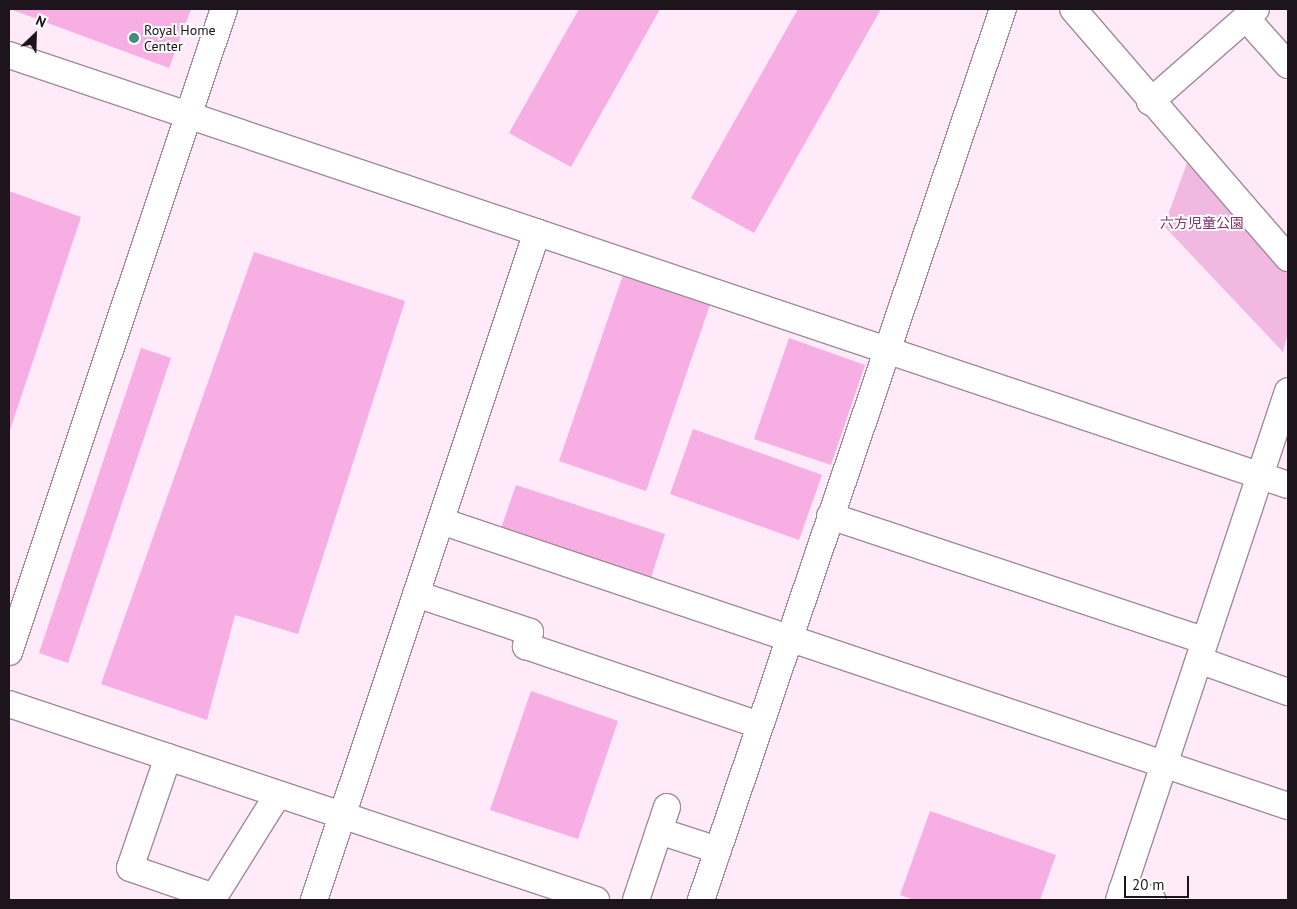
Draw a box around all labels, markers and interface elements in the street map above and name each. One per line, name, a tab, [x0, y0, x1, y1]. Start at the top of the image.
north arrow	[10, 10, 60, 60]
text: N	[33, 11, 49, 31]
place label: Royal Home Center	[144, 22, 216, 54]
marker: Royal Home Center	[128, 32, 140, 44]
park label: 六方児童公園	[1160, 215, 1244, 231]
scale bar	[1127, 866, 1192, 898]
text: 20 m	[1132, 875, 1165, 894]

